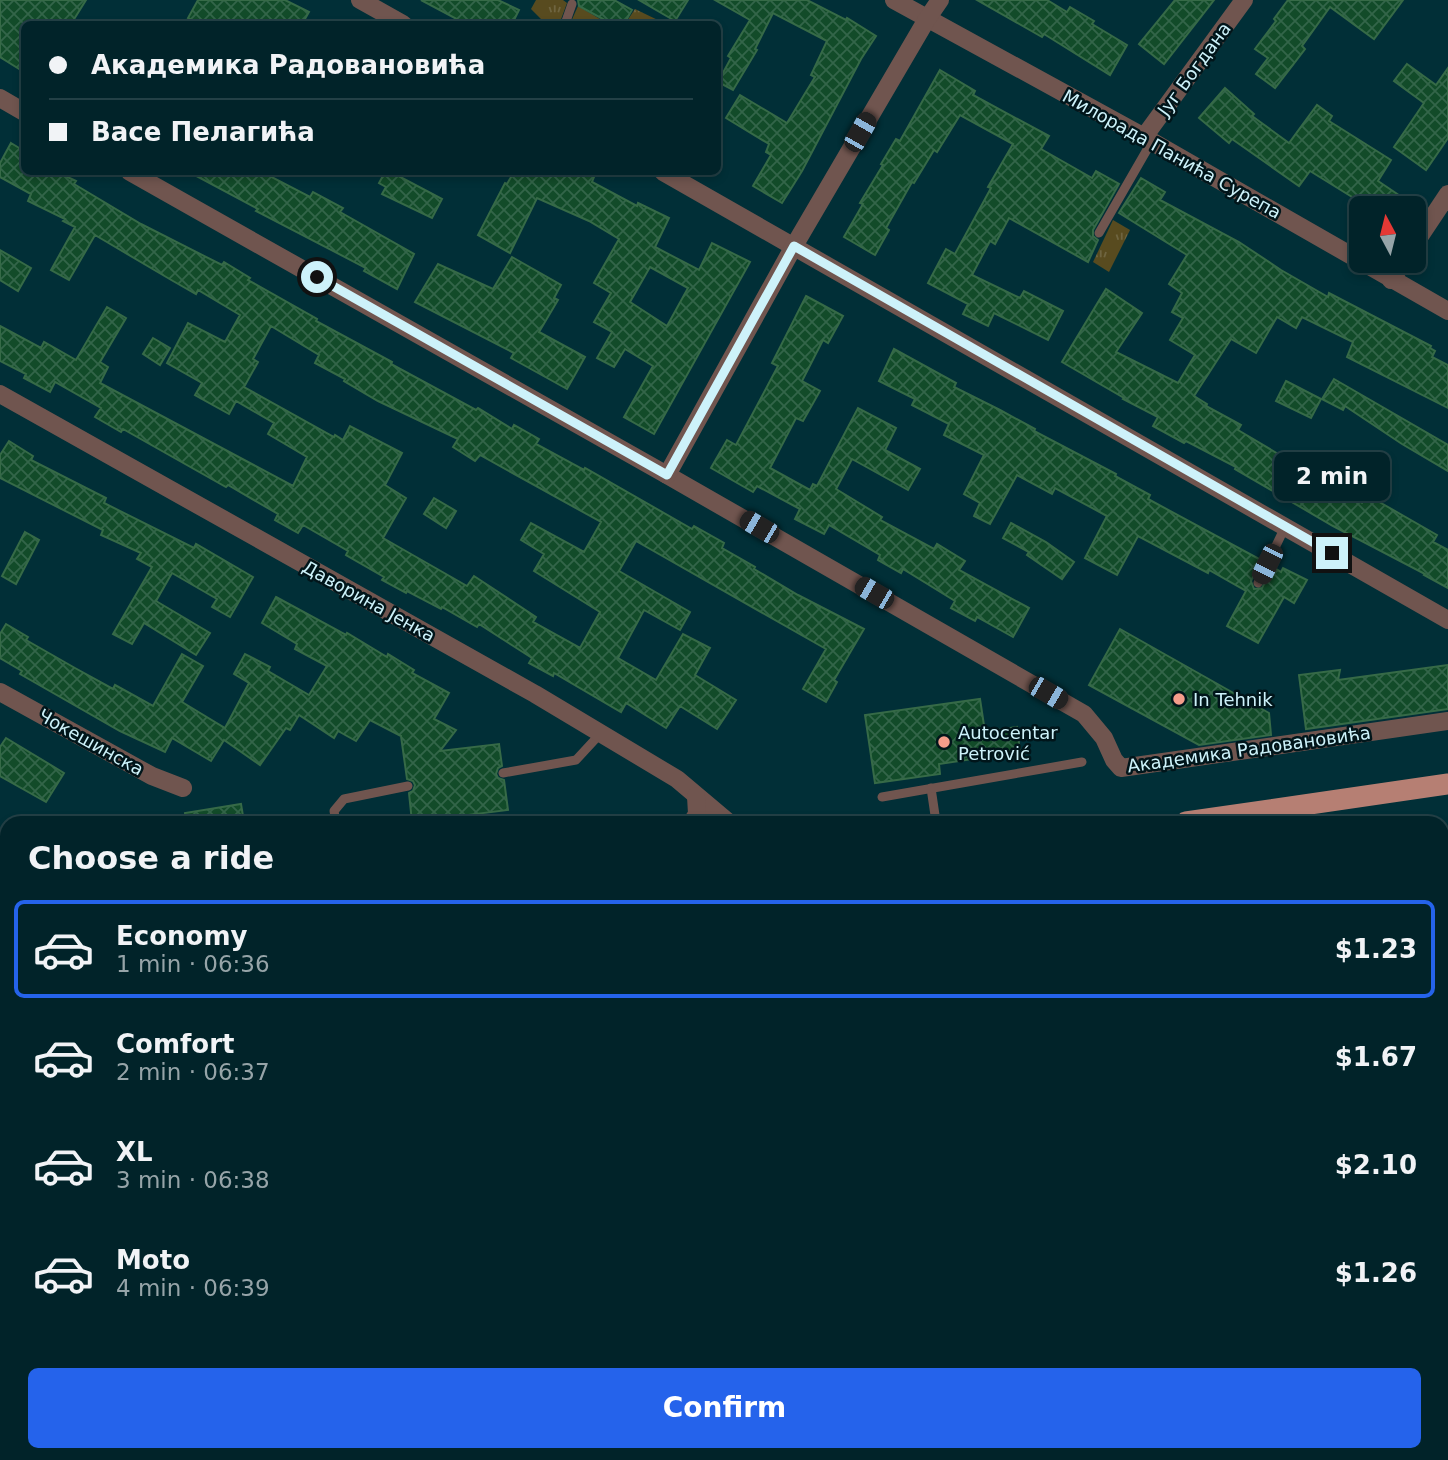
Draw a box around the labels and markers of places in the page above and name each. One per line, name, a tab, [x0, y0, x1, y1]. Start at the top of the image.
place label: In Tehnik	[1193, 689, 1273, 710]
marker: In Tehnik	[1171, 691, 1187, 707]
place label: Autocentar Petrović	[958, 722, 1058, 764]
marker: Autocentar Petrović	[936, 734, 952, 750]

